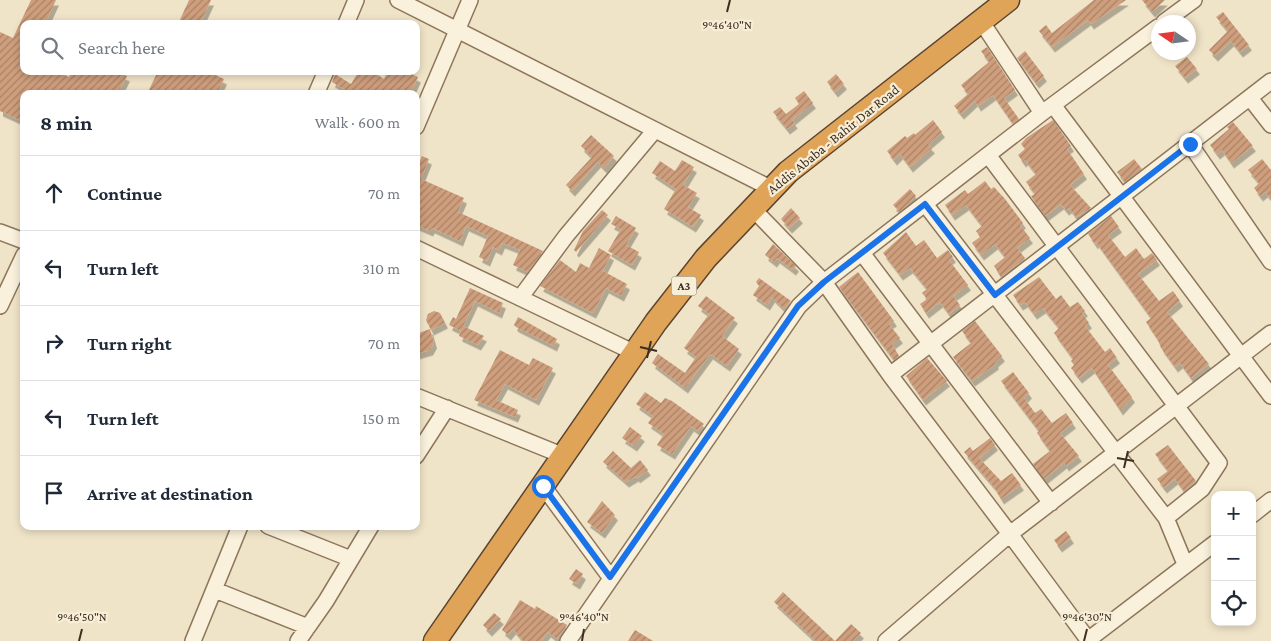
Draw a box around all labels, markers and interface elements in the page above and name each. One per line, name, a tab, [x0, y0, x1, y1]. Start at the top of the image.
north arrow	[1151, 15, 1196, 60]
text: 9°46'40"N	[702, 18, 752, 32]
search box	[20, 20, 420, 75]
icon: search	[38, 34, 66, 62]
text: Search here	[78, 37, 165, 58]
street label: Addis Ababa - Bahir Dar Road	[764, 81, 903, 197]
text: 8 min	[40, 111, 92, 135]
text: Walk · 600 m	[315, 114, 400, 131]
route end	[1179, 133, 1202, 156]
icon: ahead	[40, 179, 68, 207]
text: Continue	[87, 183, 162, 204]
text: 70 m	[368, 185, 400, 202]
icon: left	[40, 254, 68, 282]
text: Turn left	[87, 258, 159, 279]
text: 310 m	[362, 260, 400, 277]
road number: A3	[672, 276, 696, 296]
icon: right	[40, 329, 68, 357]
text: Turn right	[87, 333, 172, 354]
text: 70 m	[368, 335, 400, 352]
icon: left	[40, 404, 68, 432]
text: Turn left	[87, 408, 159, 429]
text: 150 m	[362, 410, 400, 427]
route start	[532, 475, 555, 498]
icon: arrive	[40, 479, 68, 507]
text: Arrive at destination	[87, 483, 253, 504]
map controls	[1211, 491, 1256, 626]
button: +	[1211, 491, 1256, 536]
button: −	[1211, 536, 1256, 581]
button: locate	[1211, 581, 1256, 626]
text: 9°46'50"N	[57, 610, 107, 624]
text: 9°46'40"N	[559, 610, 609, 624]
text: 9°46'30"N	[1062, 610, 1112, 624]

